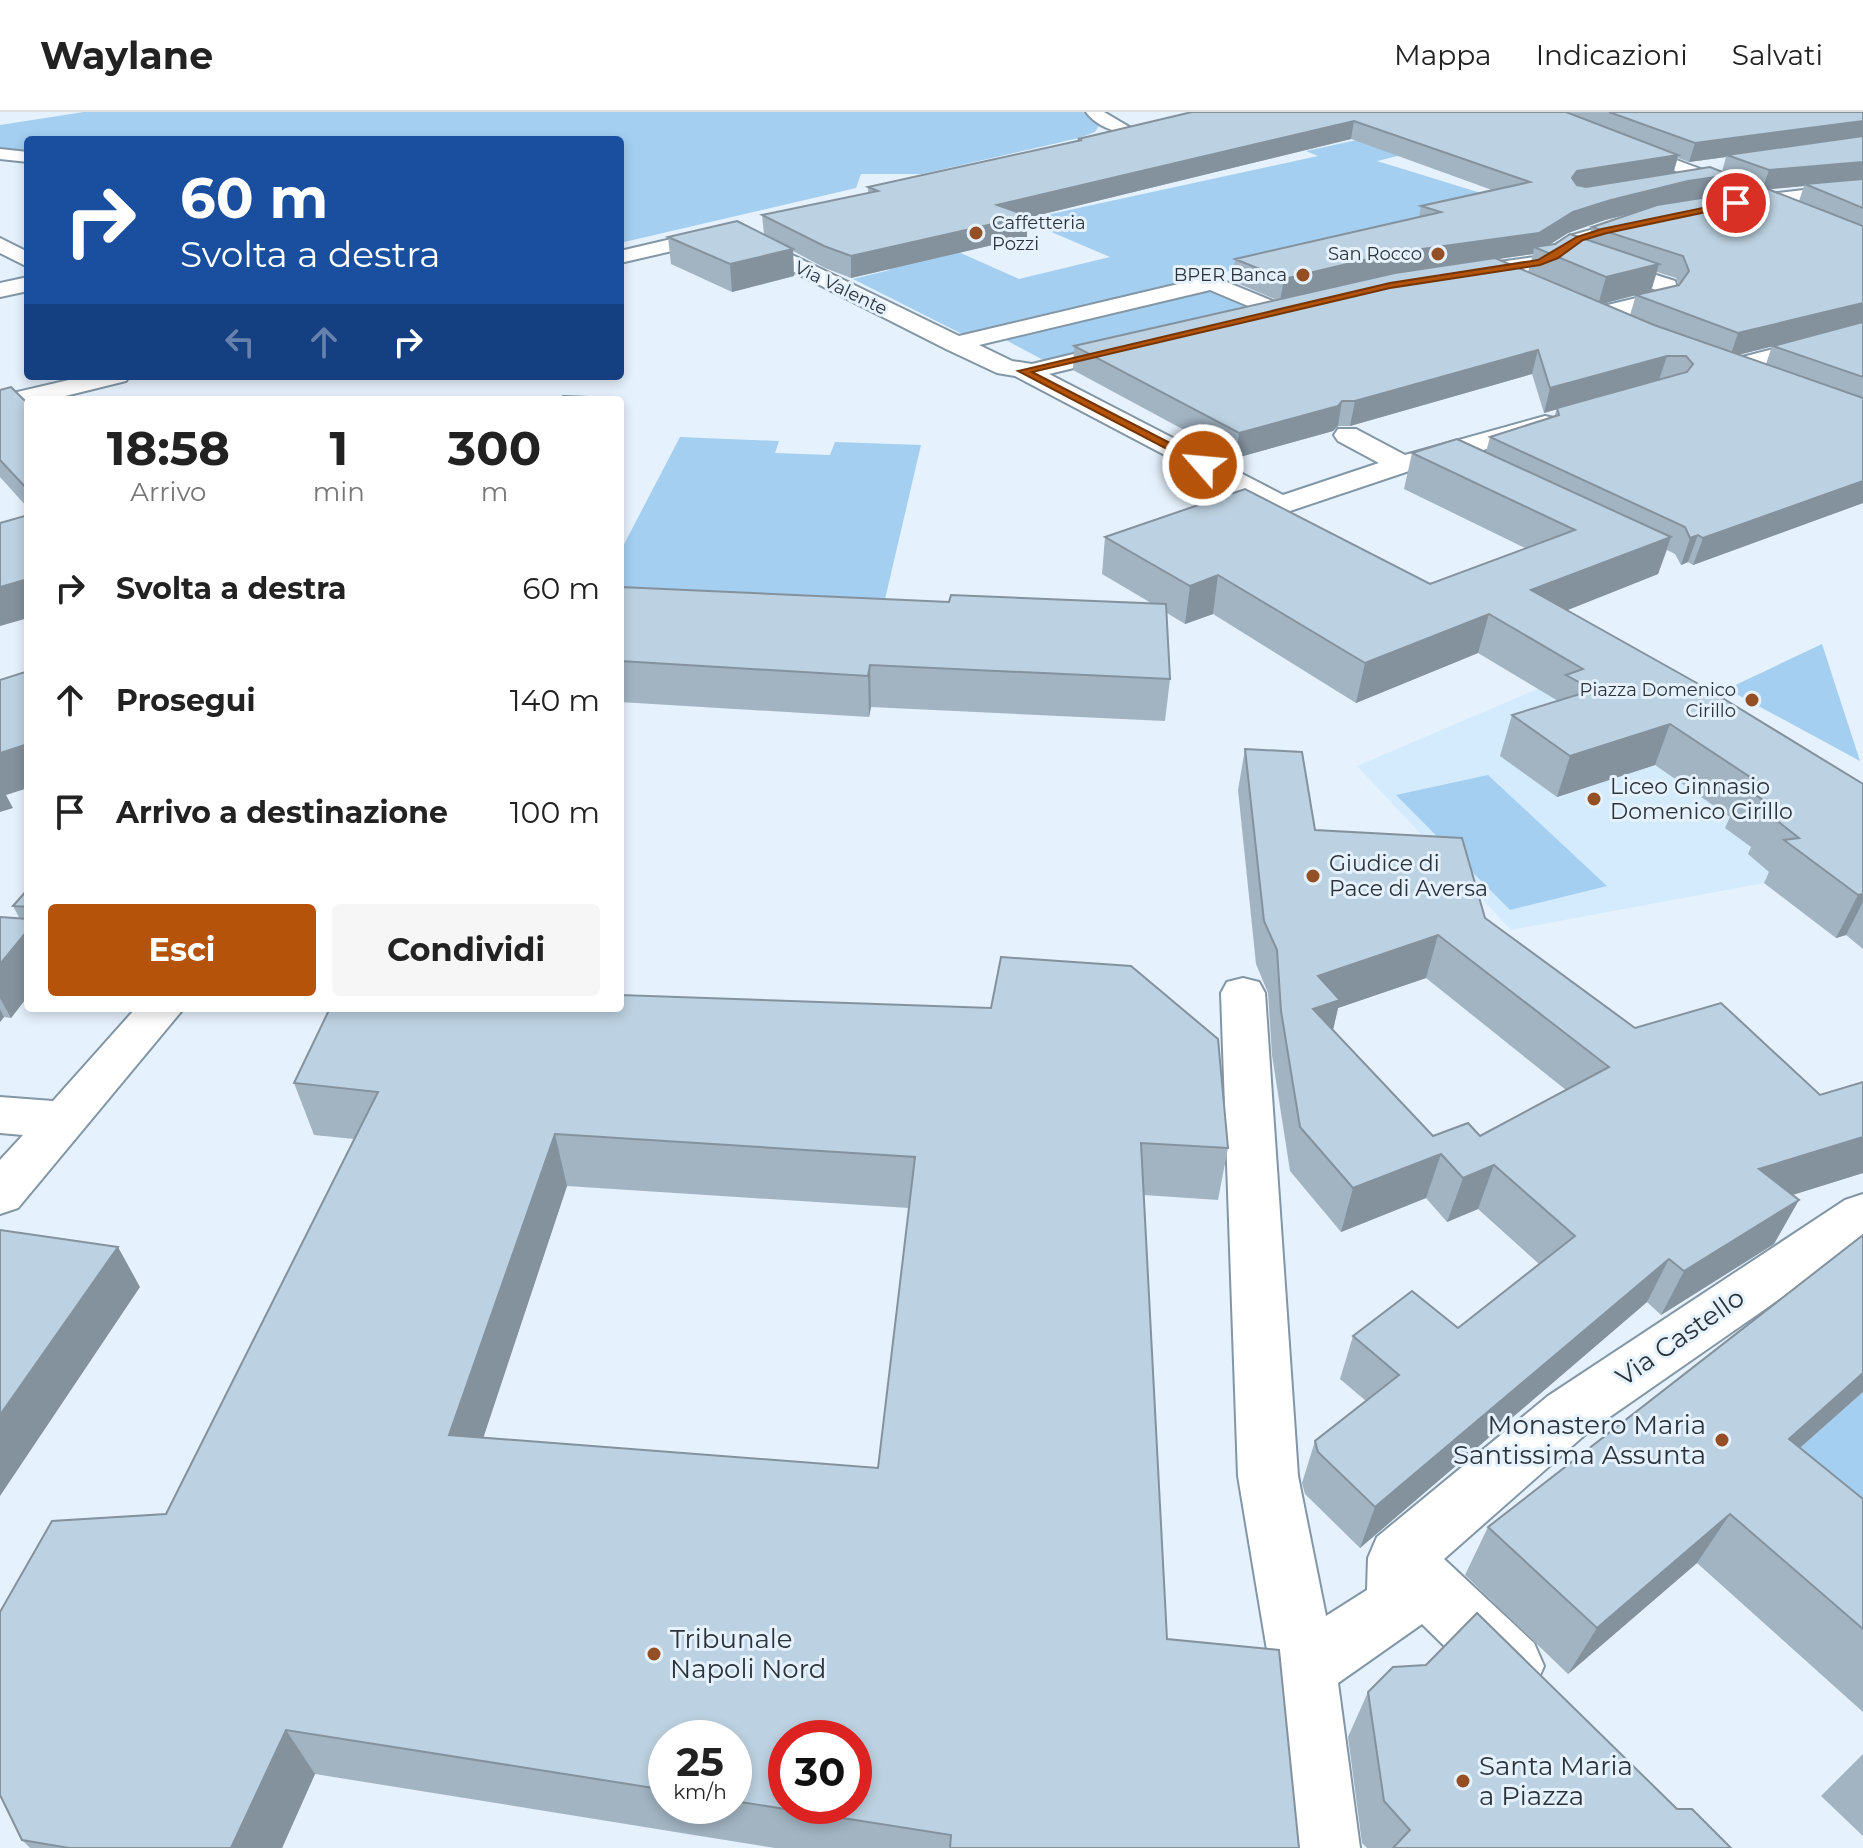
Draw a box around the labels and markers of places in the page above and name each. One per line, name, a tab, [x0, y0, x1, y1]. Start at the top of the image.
pin	[1702, 169, 1770, 237]
place label: Caffetteria Pozzi	[992, 212, 1086, 255]
marker: Caffetteria Pozzi	[967, 224, 985, 242]
place label: San Rocco	[1328, 243, 1422, 265]
marker: San Rocco	[1429, 245, 1447, 263]
place label: BPER Banca	[1174, 264, 1287, 286]
marker: BPER Banca	[1294, 266, 1312, 284]
place label: Piazza Domenico Cirillo	[1579, 679, 1736, 722]
marker: Piazza Domenico Cirillo	[1743, 691, 1761, 709]
place label: Liceo Ginnasio Domenico Cirillo	[1610, 773, 1793, 825]
marker: Liceo Ginnasio Domenico Cirillo	[1585, 790, 1603, 808]
place label: Giudice di Pace di Aversa	[1329, 850, 1488, 902]
marker: Giudice di Pace di Aversa	[1304, 867, 1322, 885]
place label: Monastero Maria Santissima Assunta	[1453, 1409, 1706, 1471]
marker: Monastero Maria Santissima Assunta	[1713, 1431, 1731, 1449]
place label: Tribunale Napoli Nord	[670, 1623, 826, 1685]
marker: Tribunale Napoli Nord	[645, 1645, 663, 1663]
place label: Santa Maria a Piazza	[1479, 1750, 1633, 1812]
marker: Santa Maria a Piazza	[1454, 1772, 1472, 1790]

